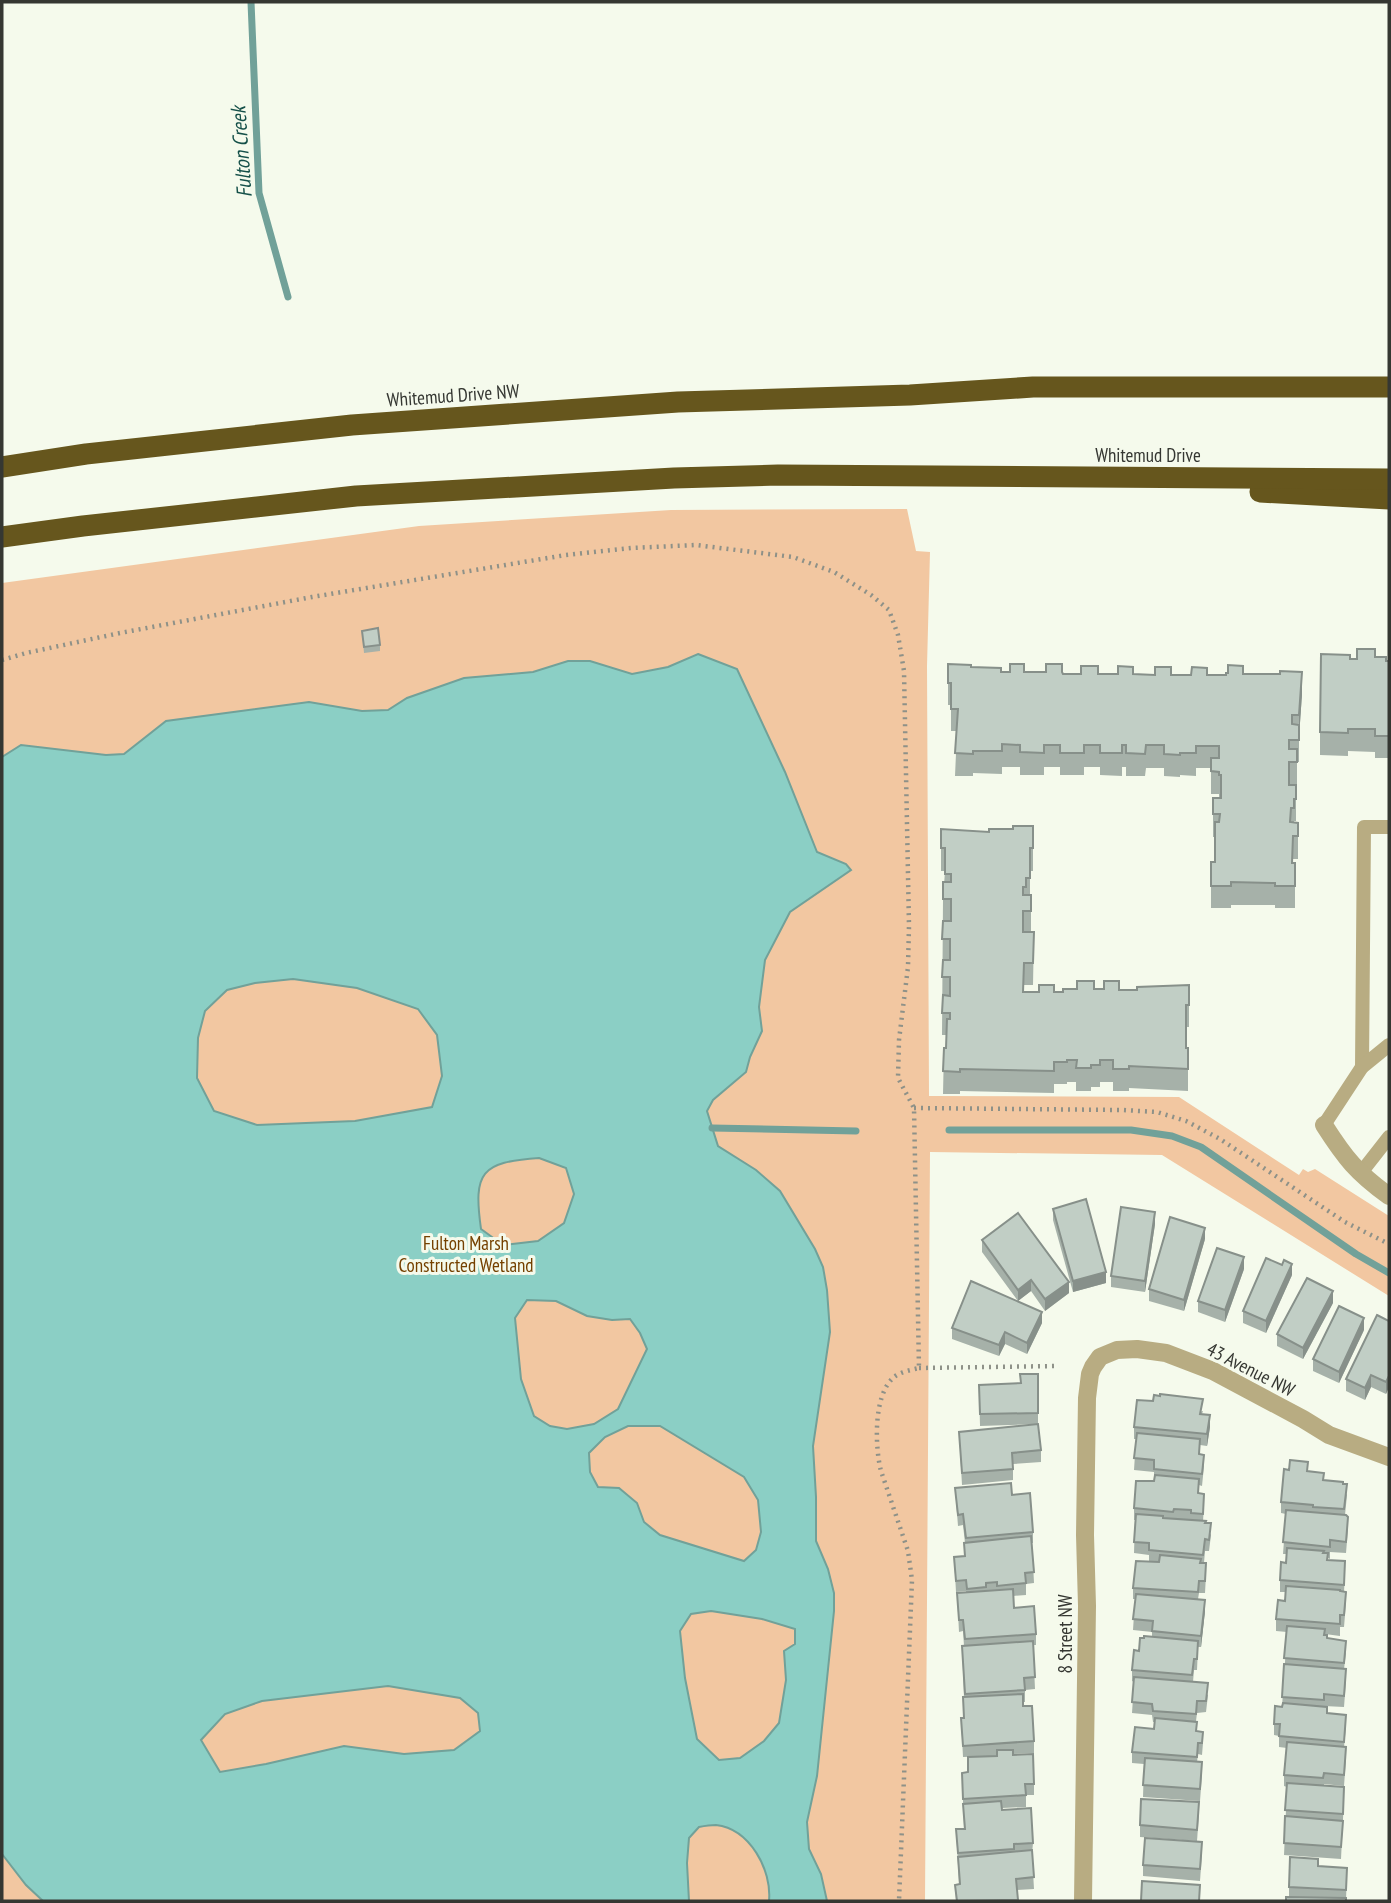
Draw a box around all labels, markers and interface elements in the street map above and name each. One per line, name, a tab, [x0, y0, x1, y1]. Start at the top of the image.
water label: Fulton Creek	[224, 103, 258, 199]
street label: Whitemud Drive NW	[386, 378, 520, 412]
street label: Whitemud Drive	[1095, 443, 1201, 467]
park label: Fulton Marsh Constructed Wetland	[398, 1231, 534, 1277]
street label: 43 Avenue NW	[1203, 1337, 1299, 1402]
street label: 8 Street NW	[1053, 1594, 1077, 1673]

